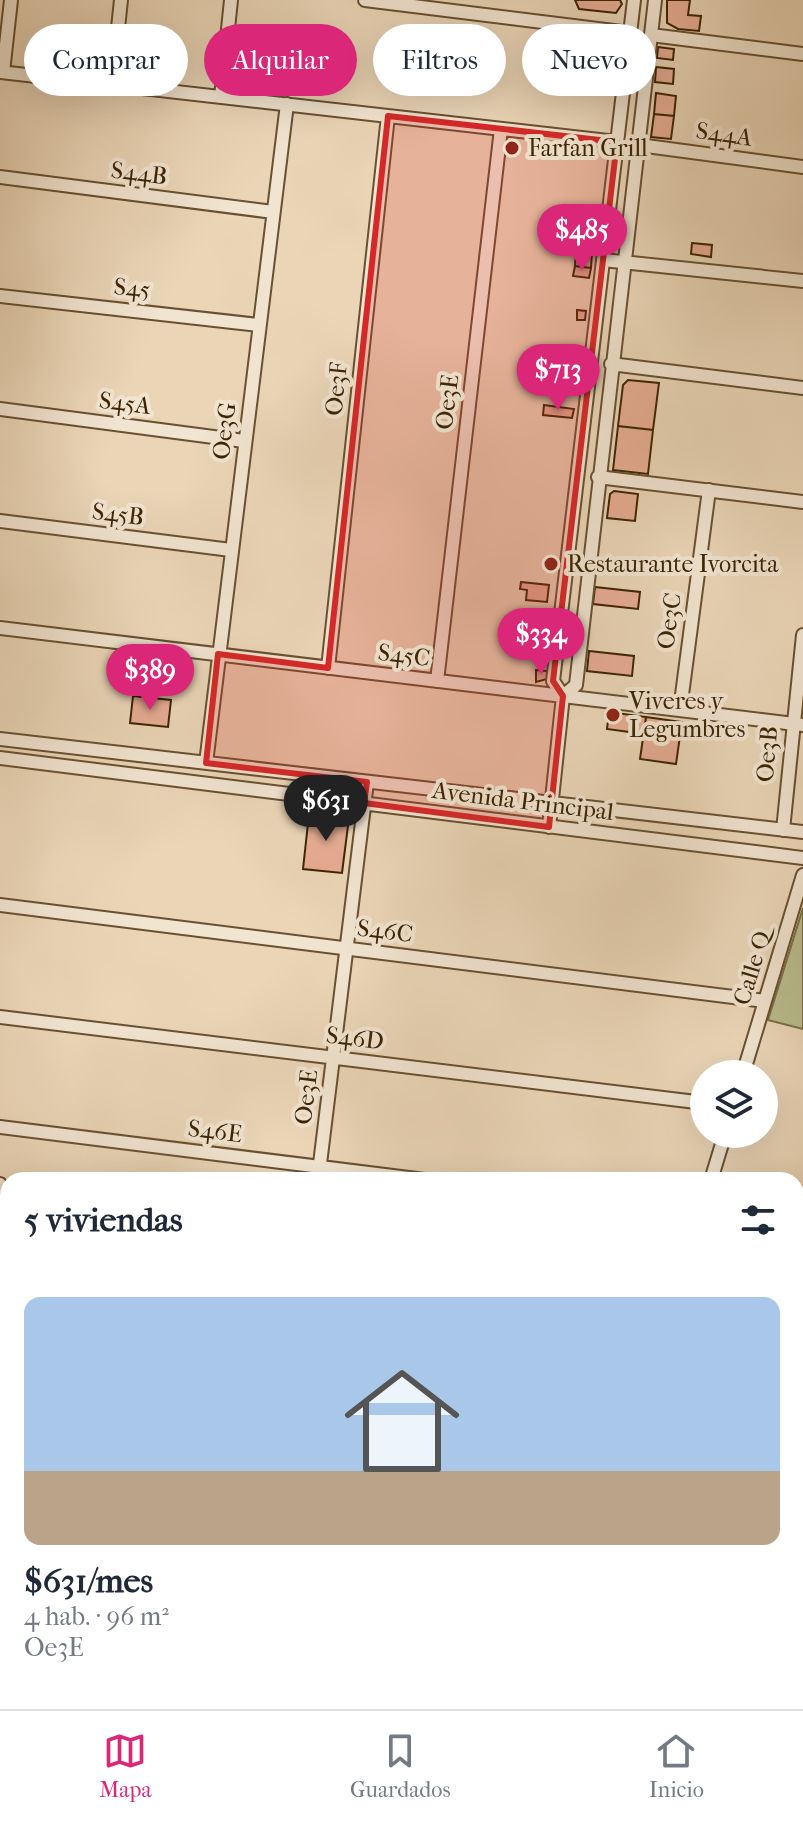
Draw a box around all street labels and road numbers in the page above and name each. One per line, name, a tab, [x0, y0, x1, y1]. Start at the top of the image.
street label: S44A	[694, 116, 754, 152]
street label: S44B	[109, 156, 169, 190]
street label: S45	[112, 272, 152, 304]
street label: Oe3F	[319, 361, 353, 417]
street label: Oe3E	[430, 373, 464, 431]
street label: S45A	[98, 386, 153, 420]
street label: Oe3G	[207, 401, 241, 461]
street label: S45B	[91, 497, 145, 531]
street label: Oe3C	[651, 591, 687, 651]
street label: S45C	[376, 638, 432, 672]
street label: Oe3B	[751, 725, 783, 783]
street label: Avenida Principal	[430, 776, 616, 826]
street label: S46C	[356, 914, 414, 948]
street label: Calle Q	[728, 920, 779, 1008]
street label: S46D	[325, 1021, 385, 1055]
street label: Oe3E	[289, 1068, 323, 1126]
street label: S46E	[186, 1114, 244, 1148]

